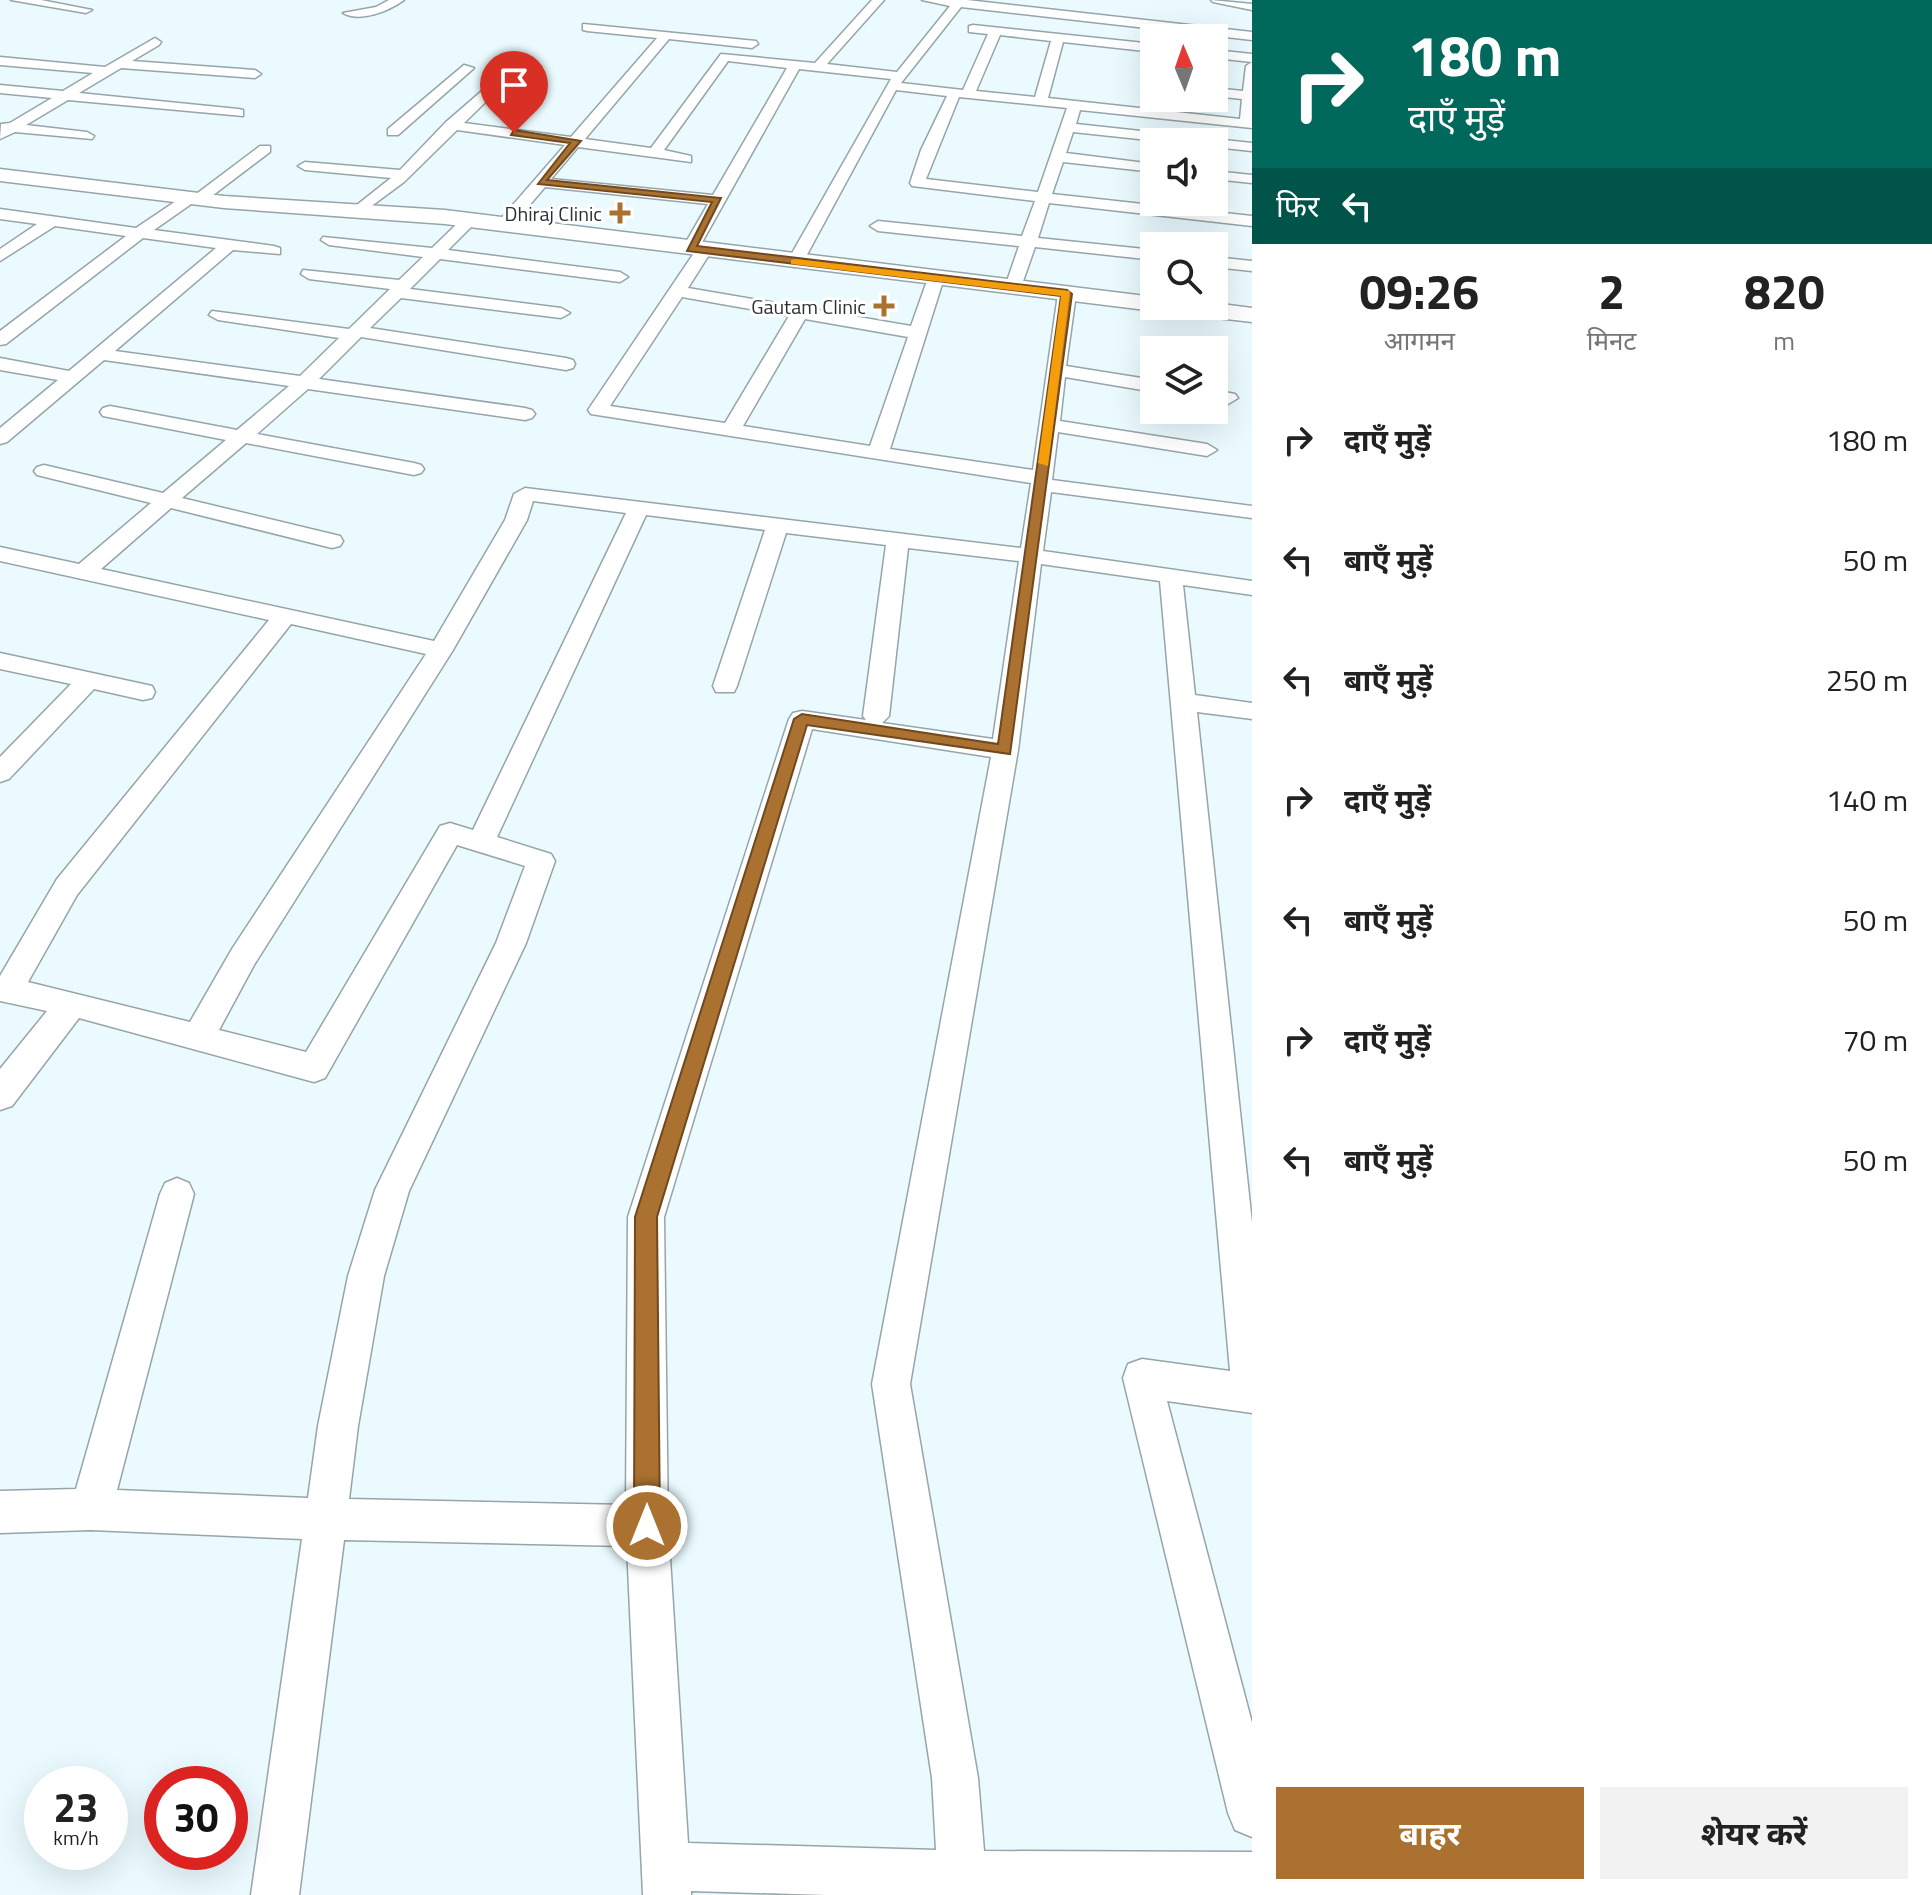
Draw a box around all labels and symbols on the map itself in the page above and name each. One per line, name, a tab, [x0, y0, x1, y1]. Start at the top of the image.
north arrow	[1140, 24, 1228, 112]
pin	[480, 51, 548, 133]
place label: Dhiraj Clinic	[505, 198, 602, 229]
marker: Dhiraj Clinic	[609, 202, 631, 224]
place label: Gautam Clinic	[751, 291, 866, 322]
marker: Gautam Clinic	[873, 295, 895, 317]
position arrow	[605, 1484, 689, 1568]
speed limit sign: 30	[144, 1766, 248, 1870]

